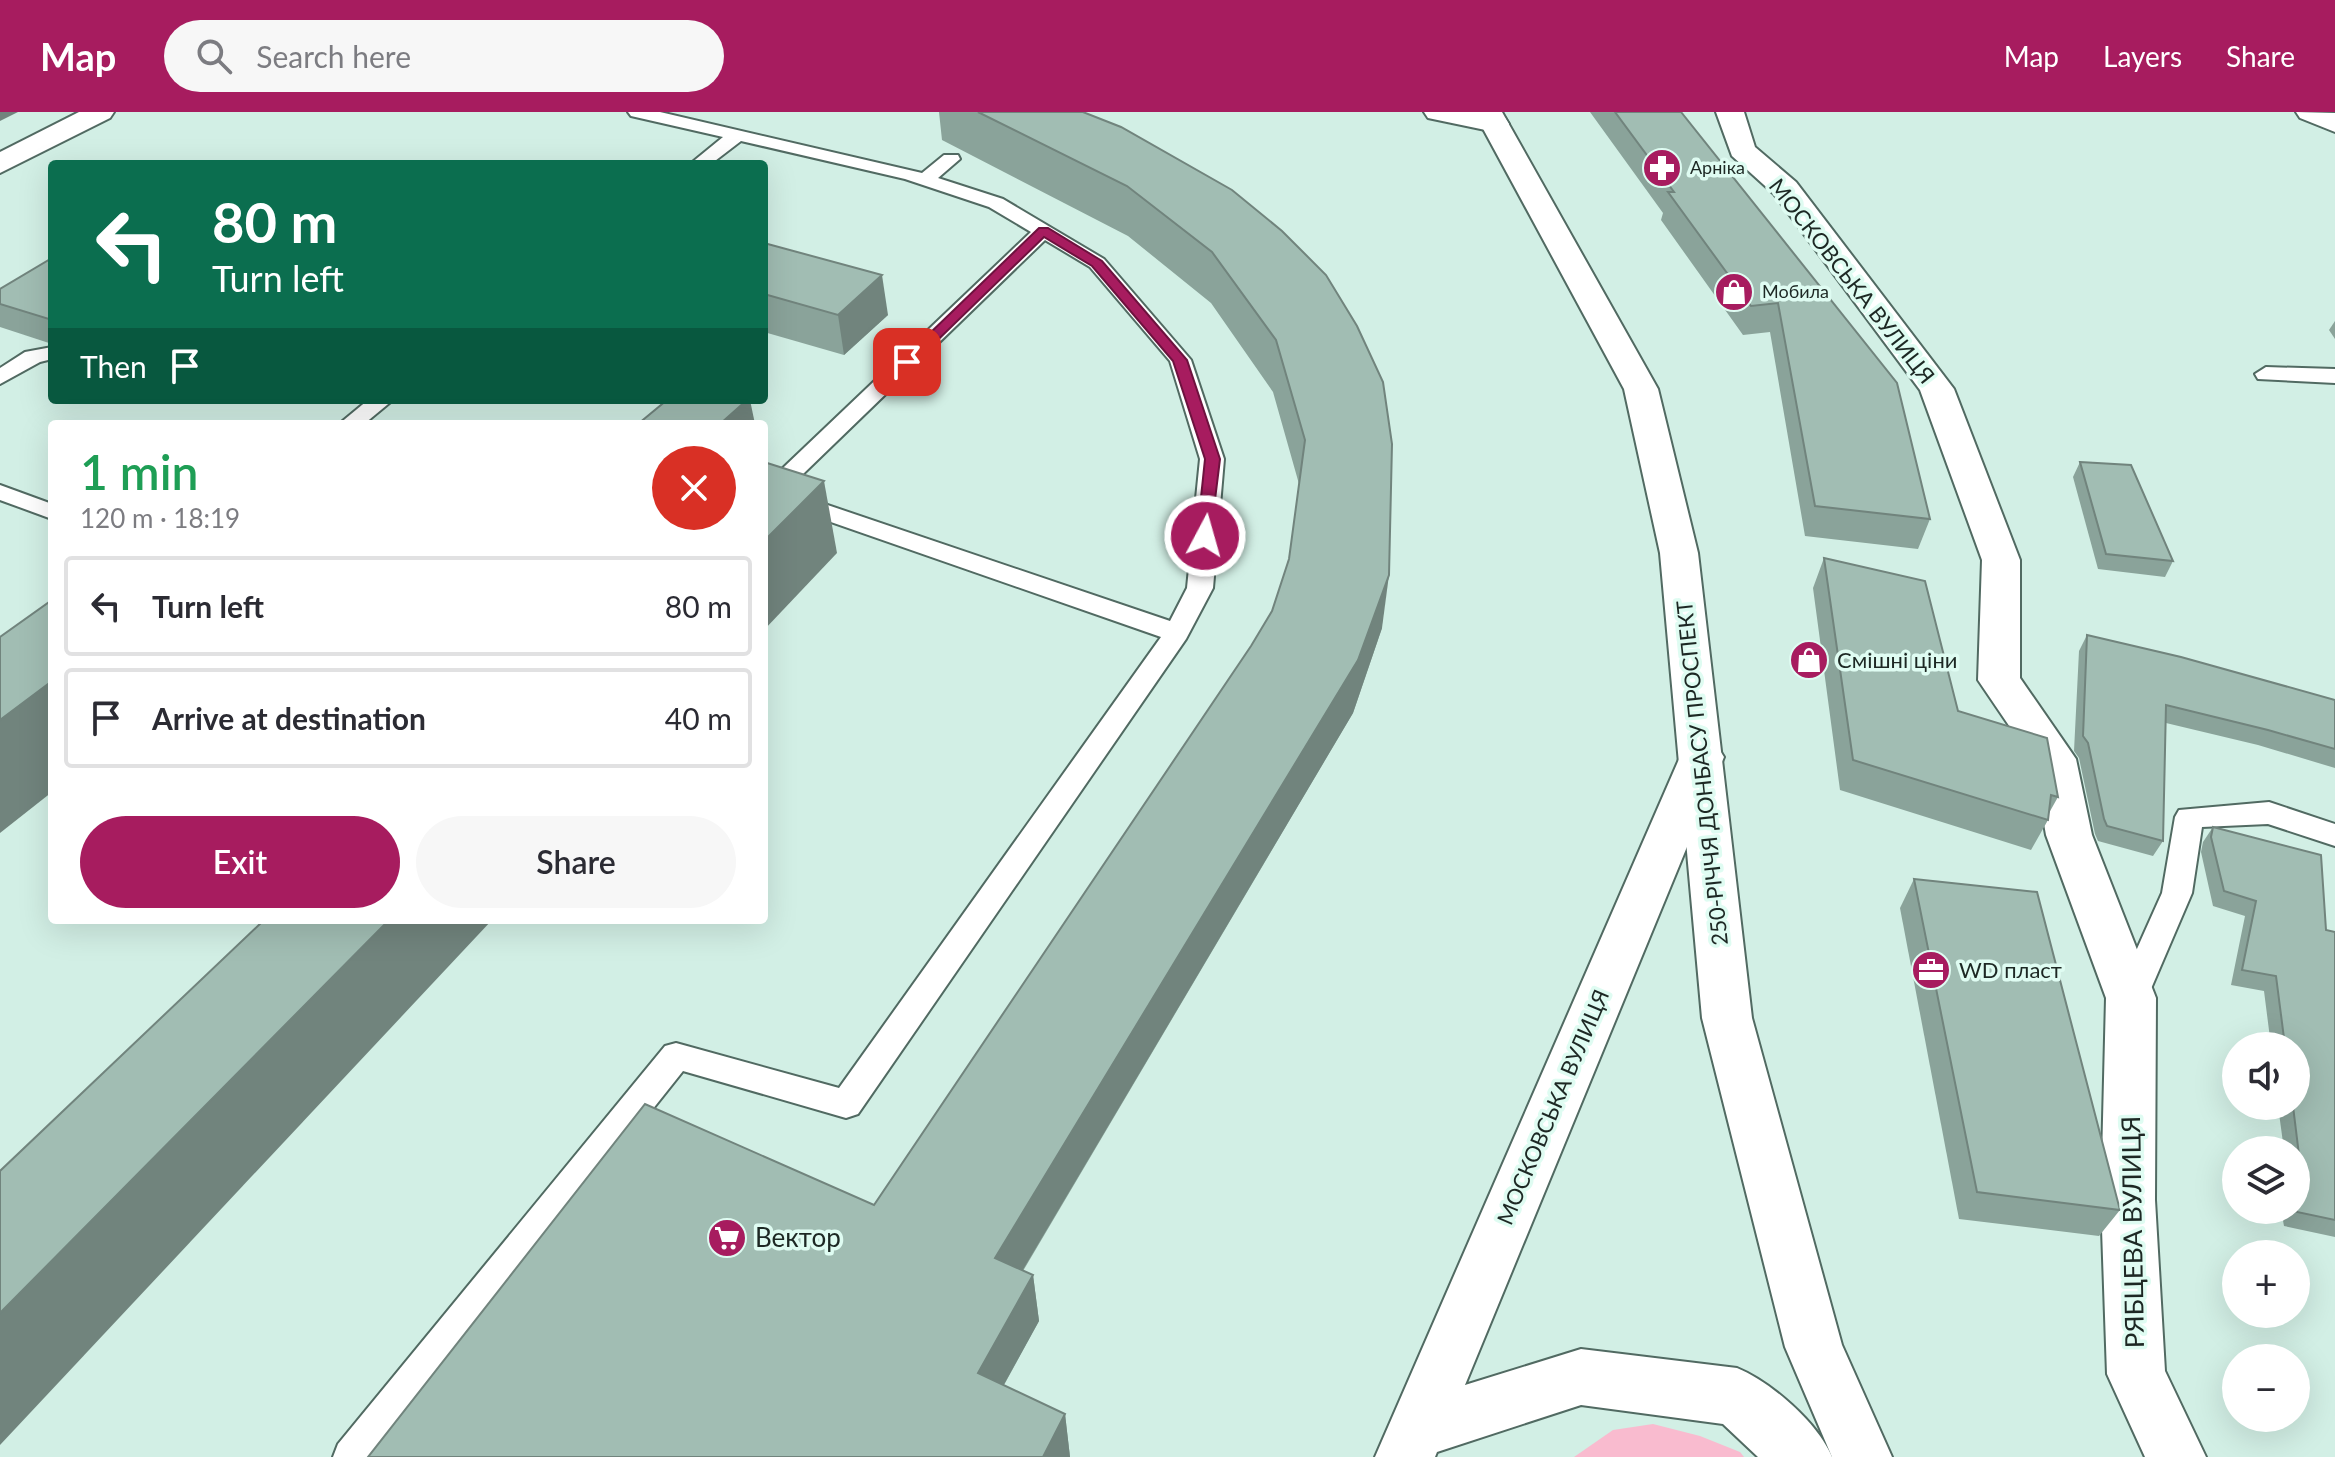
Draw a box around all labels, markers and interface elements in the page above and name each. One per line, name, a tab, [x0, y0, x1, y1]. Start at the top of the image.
search box	[164, 20, 724, 92]
text: Map	[40, 33, 116, 79]
icon: search	[192, 34, 236, 78]
text: Search here	[256, 38, 411, 74]
text: Map	[2004, 39, 2059, 73]
text: Layers	[2103, 39, 2182, 73]
text: Share	[2226, 39, 2295, 73]
pharmacy icon: Арніка	[1641, 147, 1683, 189]
place label: Арніка	[1690, 156, 1745, 178]
street label: МОСКОВСЬКА ВУЛИЦЯ	[1764, 173, 1941, 389]
text: 80 m	[212, 188, 337, 255]
icon: left	[80, 192, 184, 296]
text: Turn left	[212, 256, 344, 300]
shop icon: Мобила	[1713, 271, 1755, 313]
place label: Мобила	[1762, 280, 1829, 302]
pin	[873, 328, 941, 396]
icon: arrive	[885, 340, 929, 384]
icon: arrive	[163, 344, 207, 388]
text: Then	[80, 348, 147, 384]
text: 1 min	[80, 443, 198, 500]
button: close	[652, 446, 736, 530]
position arrow	[1163, 494, 1247, 578]
text: 120 m · 18:19	[80, 502, 240, 534]
icon: left	[84, 584, 128, 628]
text: Turn left	[152, 588, 264, 624]
text: 80 m	[665, 588, 732, 624]
street label: 250-РІЧЧЯ ДОНБАСУ ПРОСПЕКТ	[1670, 599, 1733, 947]
shop icon: Смішні ціни	[1788, 639, 1830, 681]
place label: Смішні ціни	[1837, 646, 1957, 673]
icon: arrive	[84, 696, 128, 740]
text: Arrive at destination	[152, 700, 426, 736]
text: 40 m	[665, 700, 732, 736]
button: Exit	[80, 816, 400, 908]
button: Share	[416, 816, 736, 908]
office icon: WD пласт	[1910, 949, 1952, 991]
place label: WD пласт	[1959, 956, 2062, 983]
street label: МОСКОВСЬКА ВУЛИЦЯ	[1491, 985, 1614, 1228]
map controls	[2222, 1032, 2310, 1432]
button: sound	[2222, 1032, 2310, 1120]
street label: РЯБЦЕВА ВУЛИЦЯ	[2114, 1116, 2150, 1348]
button: layers	[2222, 1136, 2310, 1224]
supermarket icon: Вектор	[706, 1217, 748, 1259]
place label: Вектор	[755, 1221, 841, 1253]
button: +	[2222, 1240, 2310, 1328]
button: −	[2222, 1344, 2310, 1432]

